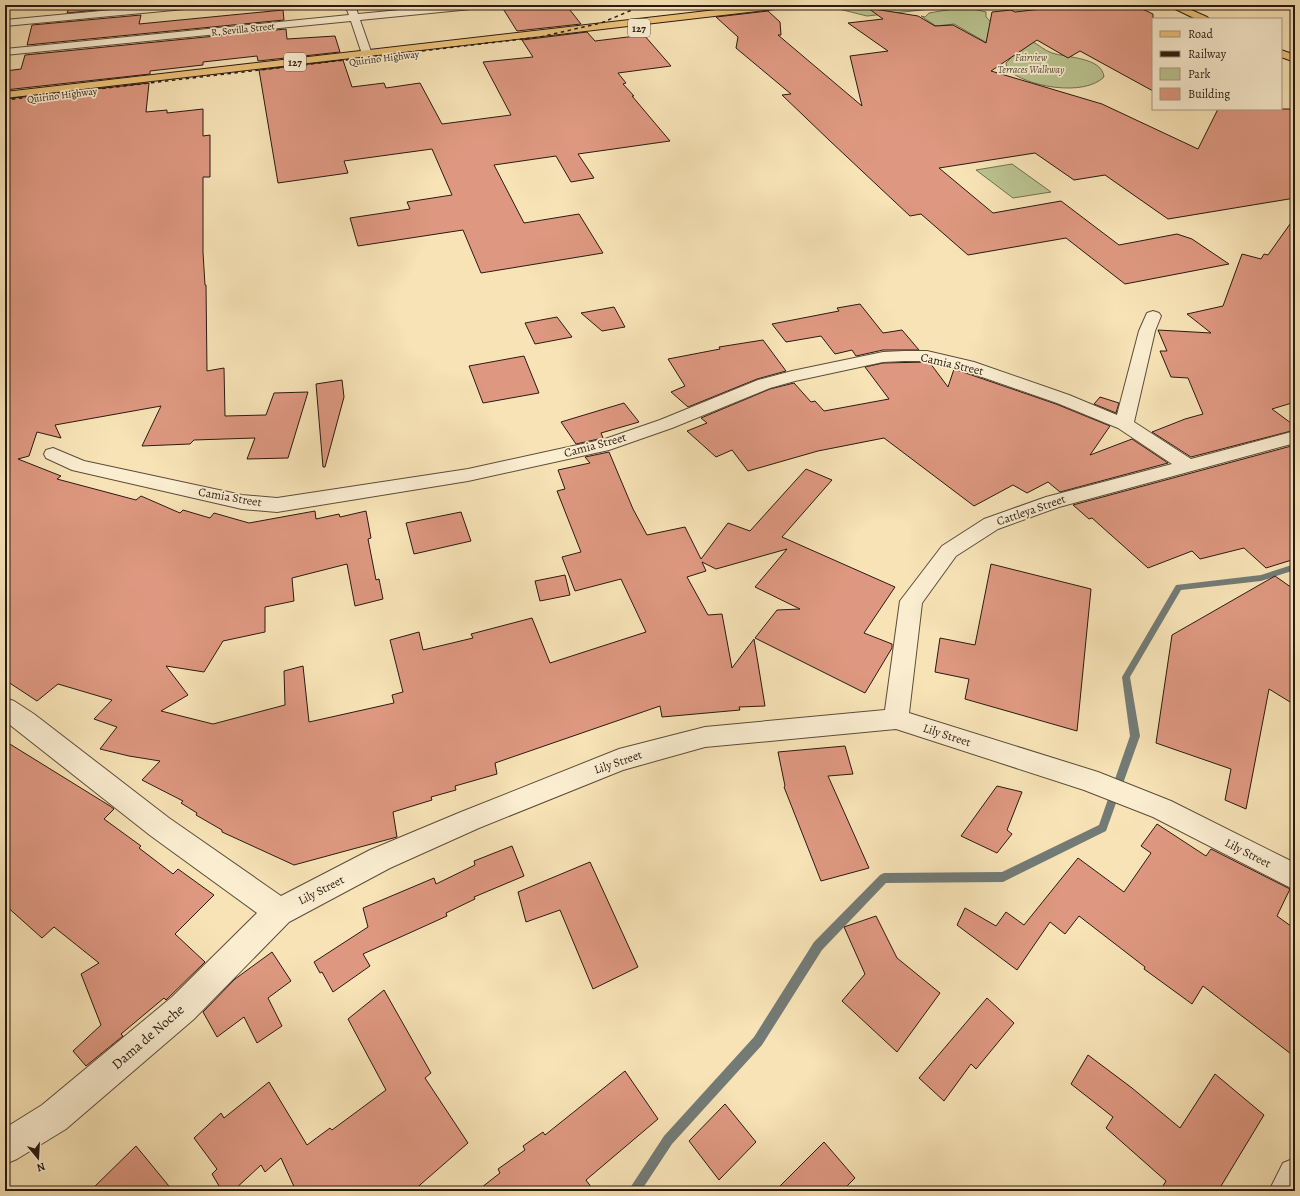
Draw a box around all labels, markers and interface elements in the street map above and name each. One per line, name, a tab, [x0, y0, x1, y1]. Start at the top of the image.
legend	[1152, 18, 1282, 110]
street label: R. Sevilla Street	[211, 19, 276, 39]
road number: 127	[628, 19, 650, 37]
text: Road	[1188, 26, 1214, 42]
text: Railway	[1188, 46, 1227, 62]
street label: Quirino Highway	[348, 47, 420, 69]
park label: Fairview Terraces Walkway	[998, 51, 1065, 76]
road number: 127	[284, 53, 306, 71]
text: Park	[1188, 66, 1211, 82]
street label: Quirino Highway	[26, 84, 98, 106]
text: Building	[1188, 86, 1230, 102]
street label: Camia Street	[919, 349, 985, 379]
street label: Camia Street	[562, 429, 628, 461]
street label: Camia Street	[197, 484, 263, 510]
street label: Cattleya Street	[994, 491, 1068, 529]
street label: Lily Street	[921, 720, 973, 750]
street label: Lily Street	[592, 746, 644, 778]
street label: Lily Street	[1222, 835, 1274, 871]
street label: Lily Street	[295, 872, 347, 908]
street label: Dama de Noche	[108, 1000, 188, 1074]
north arrow	[18, 1138, 58, 1178]
text: N	[35, 1159, 47, 1175]

